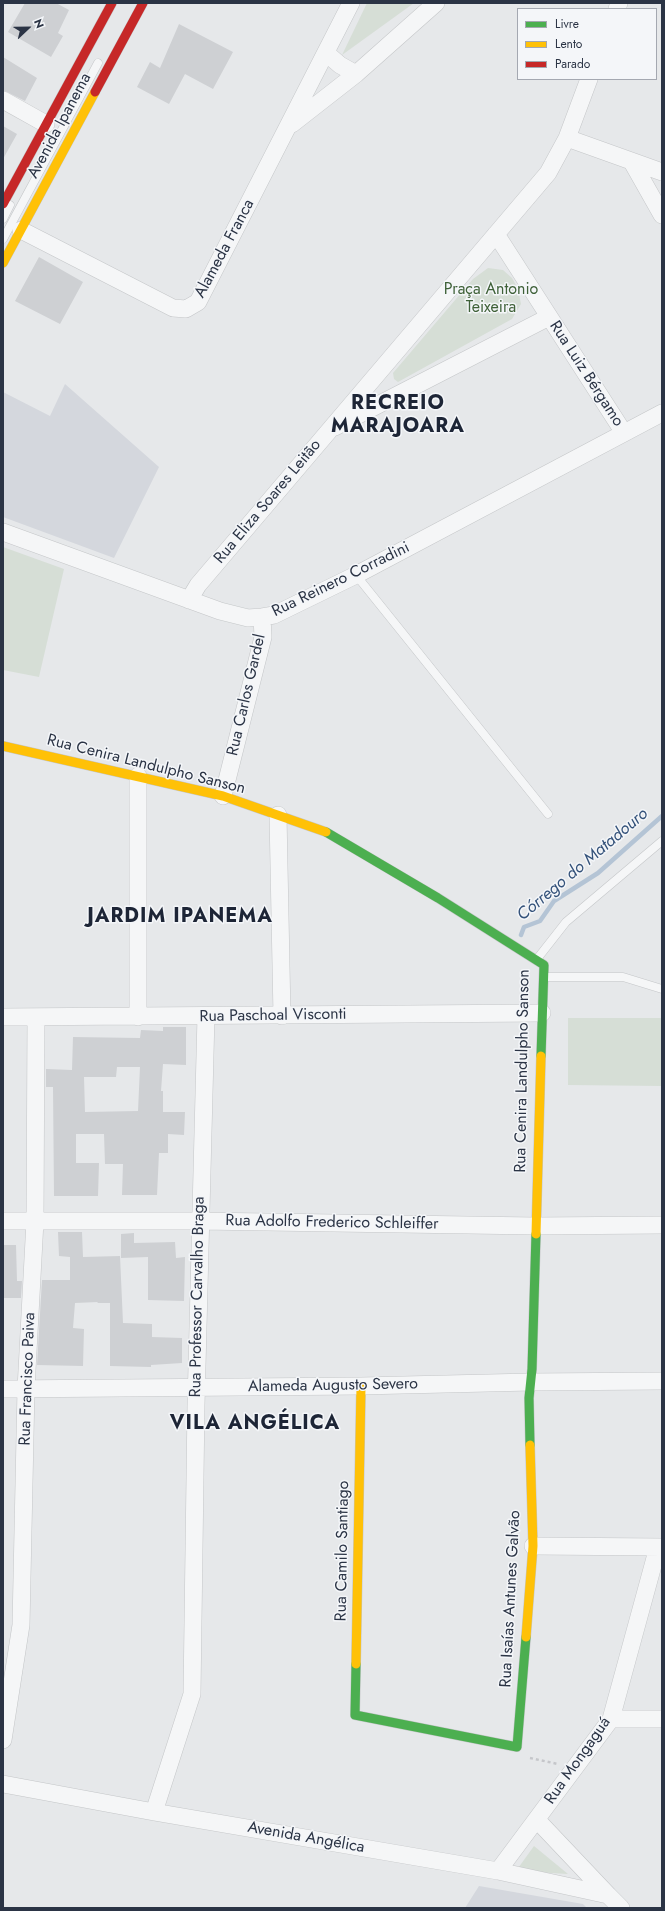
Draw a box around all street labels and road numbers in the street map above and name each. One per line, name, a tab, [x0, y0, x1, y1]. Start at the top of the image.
street label: Avenida Ipanema	[24, 70, 96, 182]
street label: Alameda Franca	[191, 196, 259, 302]
street label: Rua Luiz Bérgamo	[545, 318, 627, 430]
street label: Rua Eliza Soares Leitão	[210, 436, 326, 568]
street label: Rua Reinero Corradini	[269, 538, 413, 622]
street label: Rua Carlos Gardel	[224, 632, 270, 758]
street label: Rua Cenira Landulpho Sanson	[45, 731, 247, 799]
street label: Rua Cenira Landulpho Sanson	[512, 969, 534, 1173]
street label: Rua Paschoal Visconti	[199, 1005, 347, 1027]
street label: Rua Professor Carvalho Braga	[187, 1196, 209, 1398]
street label: Rua Adolfo Frederico Schleiffer	[225, 1212, 439, 1234]
street label: Rua Francisco Paiva	[16, 1312, 40, 1446]
street label: Alameda Augusto Severo	[248, 1375, 418, 1397]
street label: Rua Camilo Santiago	[332, 1480, 354, 1622]
street label: Rua Isaías Antunes Galvão	[497, 1510, 525, 1688]
street label: Rua Mongaguá	[541, 1714, 615, 1808]
street label: Avenida Angélica	[246, 1818, 366, 1858]

